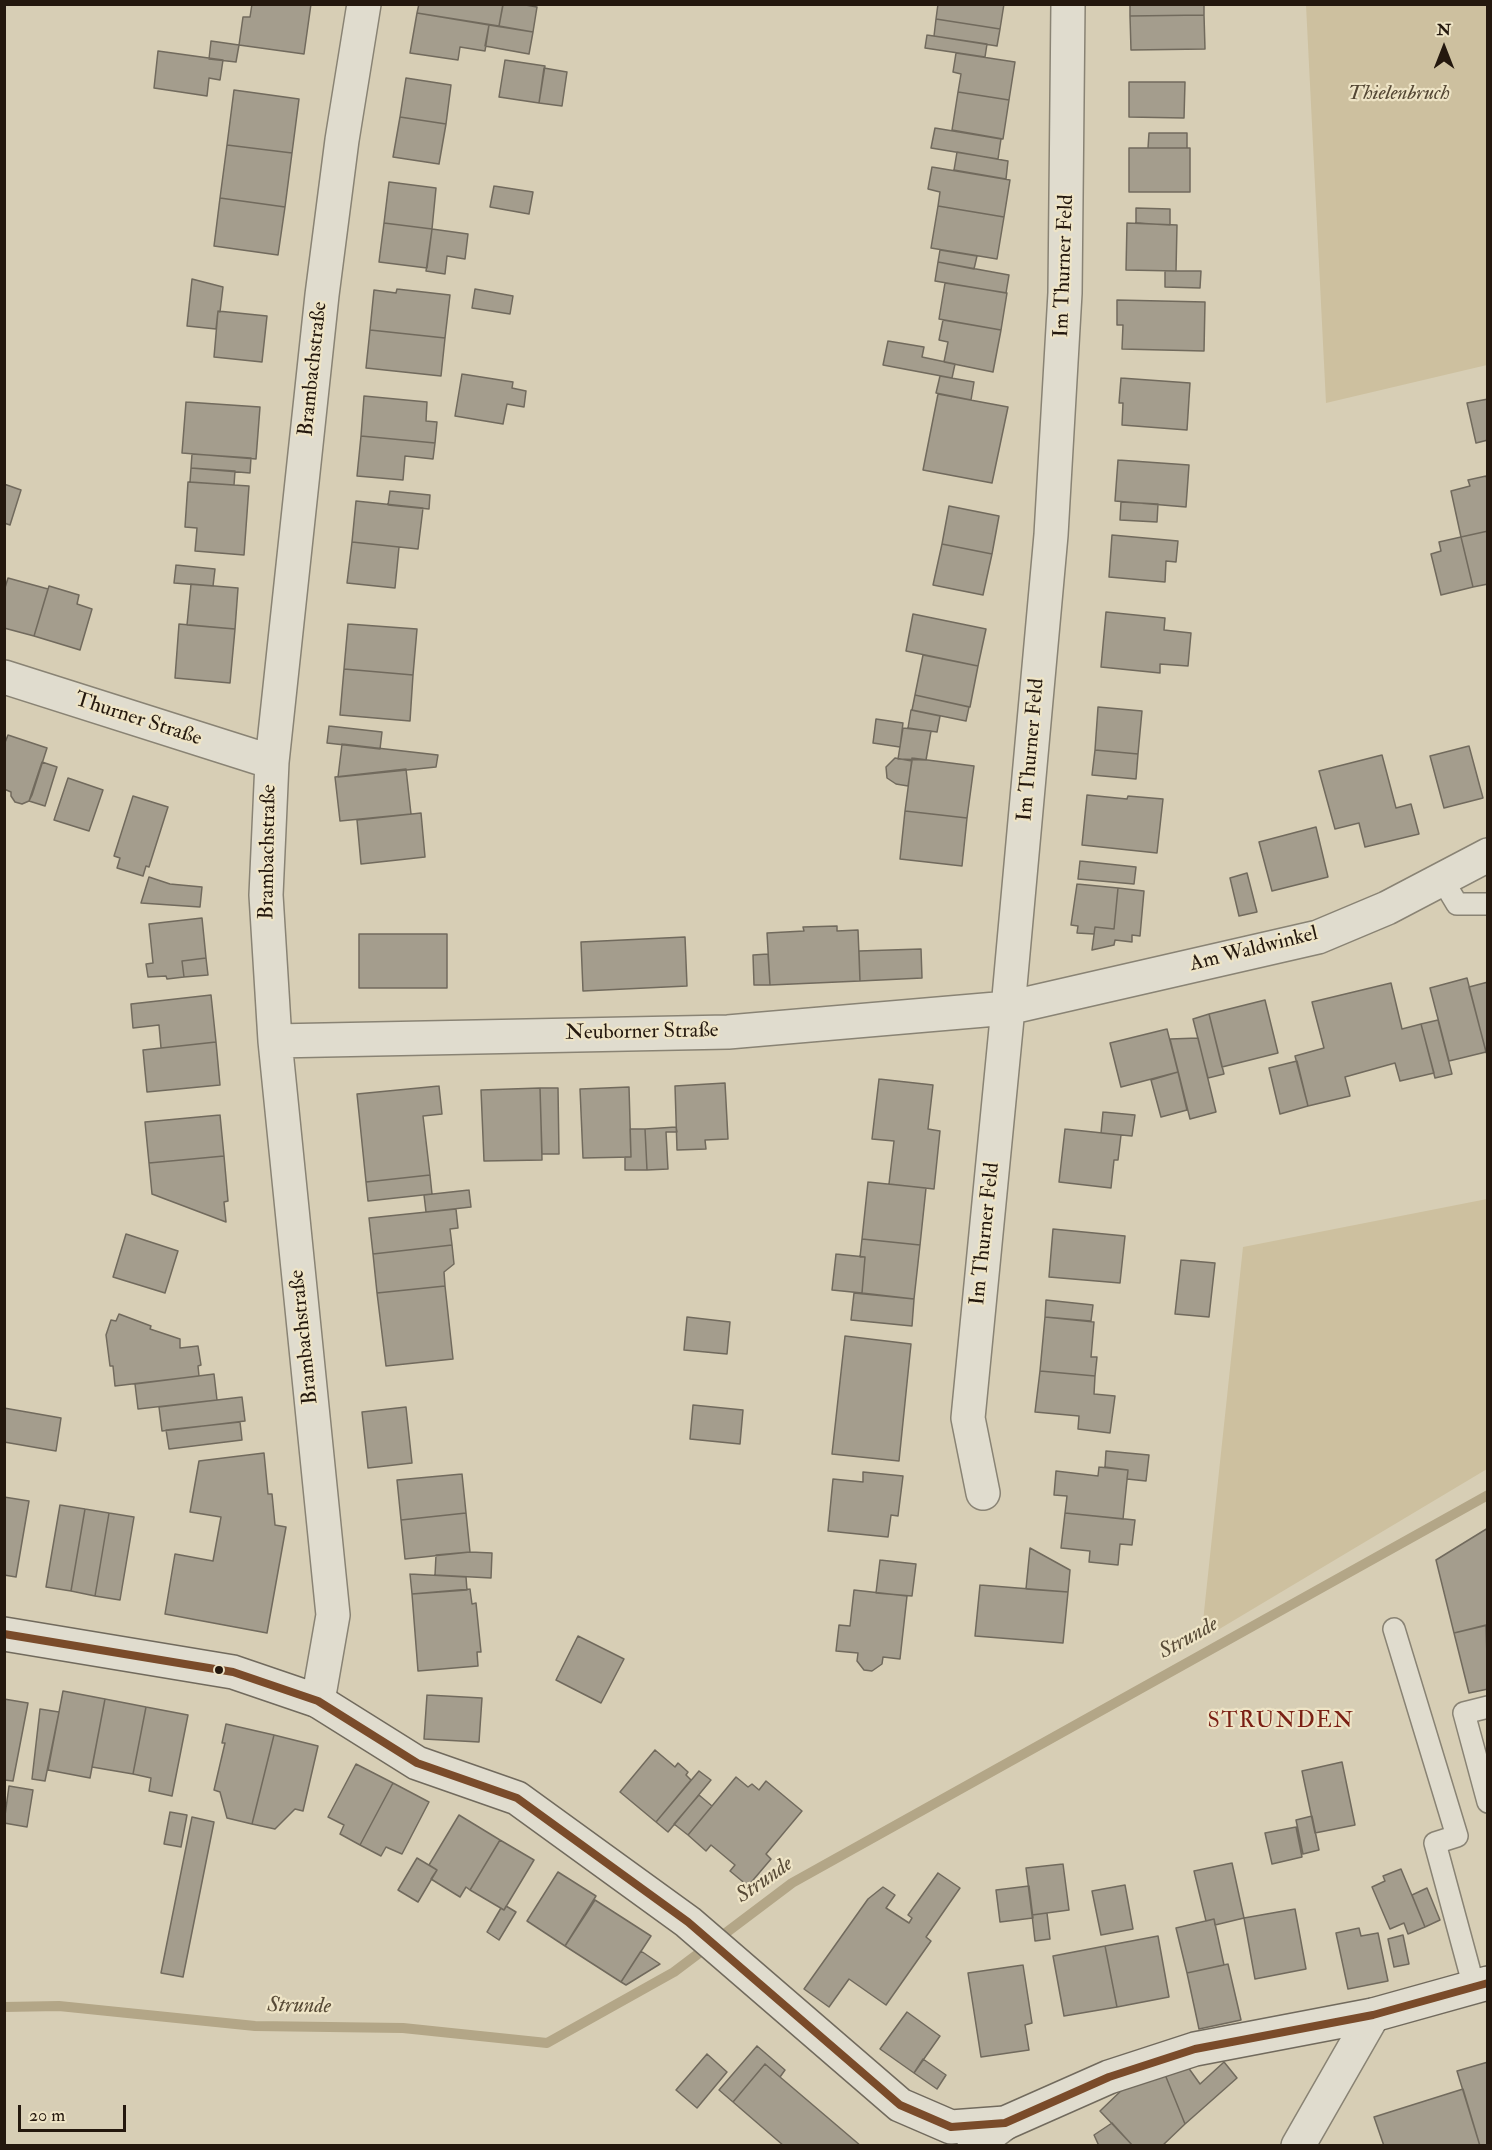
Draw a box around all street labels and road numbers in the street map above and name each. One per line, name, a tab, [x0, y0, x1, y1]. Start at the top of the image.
street label: Im Thurner Feld	[1050, 194, 1080, 338]
street label: Brambachstraße	[294, 300, 334, 438]
street label: Im Thurner Feld	[1013, 678, 1051, 822]
street label: Thurner Straße	[71, 688, 205, 752]
street label: Brambachstraße	[255, 784, 283, 920]
street label: Am Waldwinkel	[1187, 922, 1321, 978]
street label: Neuborner Straße	[565, 1019, 719, 1047]
street label: Im Thurner Feld	[966, 1161, 1006, 1307]
street label: Brambachstraße	[285, 1268, 325, 1406]

